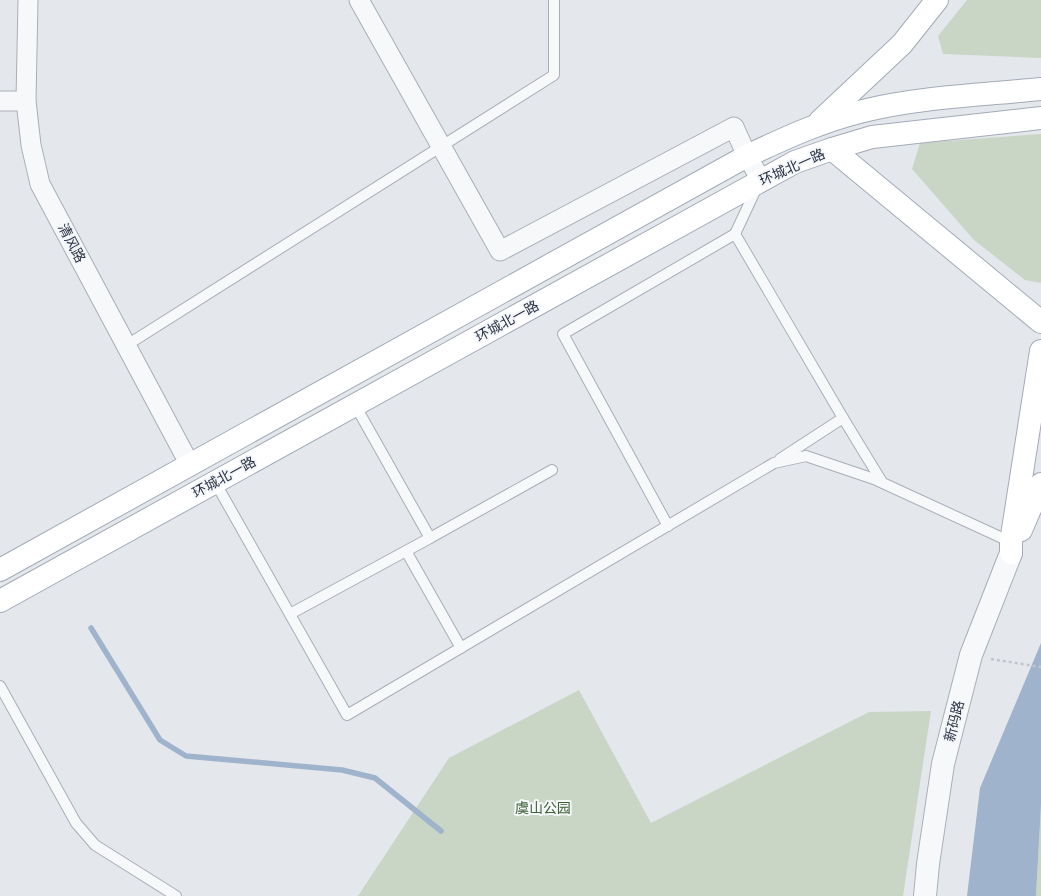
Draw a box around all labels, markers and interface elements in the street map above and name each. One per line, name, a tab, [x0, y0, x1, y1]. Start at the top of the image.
street label: 环城北一路	[757, 145, 827, 189]
street label: 清风路	[55, 221, 89, 265]
street label: 环城北一路	[473, 297, 541, 345]
street label: 环城北一路	[190, 453, 258, 501]
street label: 新码路	[941, 699, 967, 743]
park label: 虞山公园	[515, 800, 571, 816]

